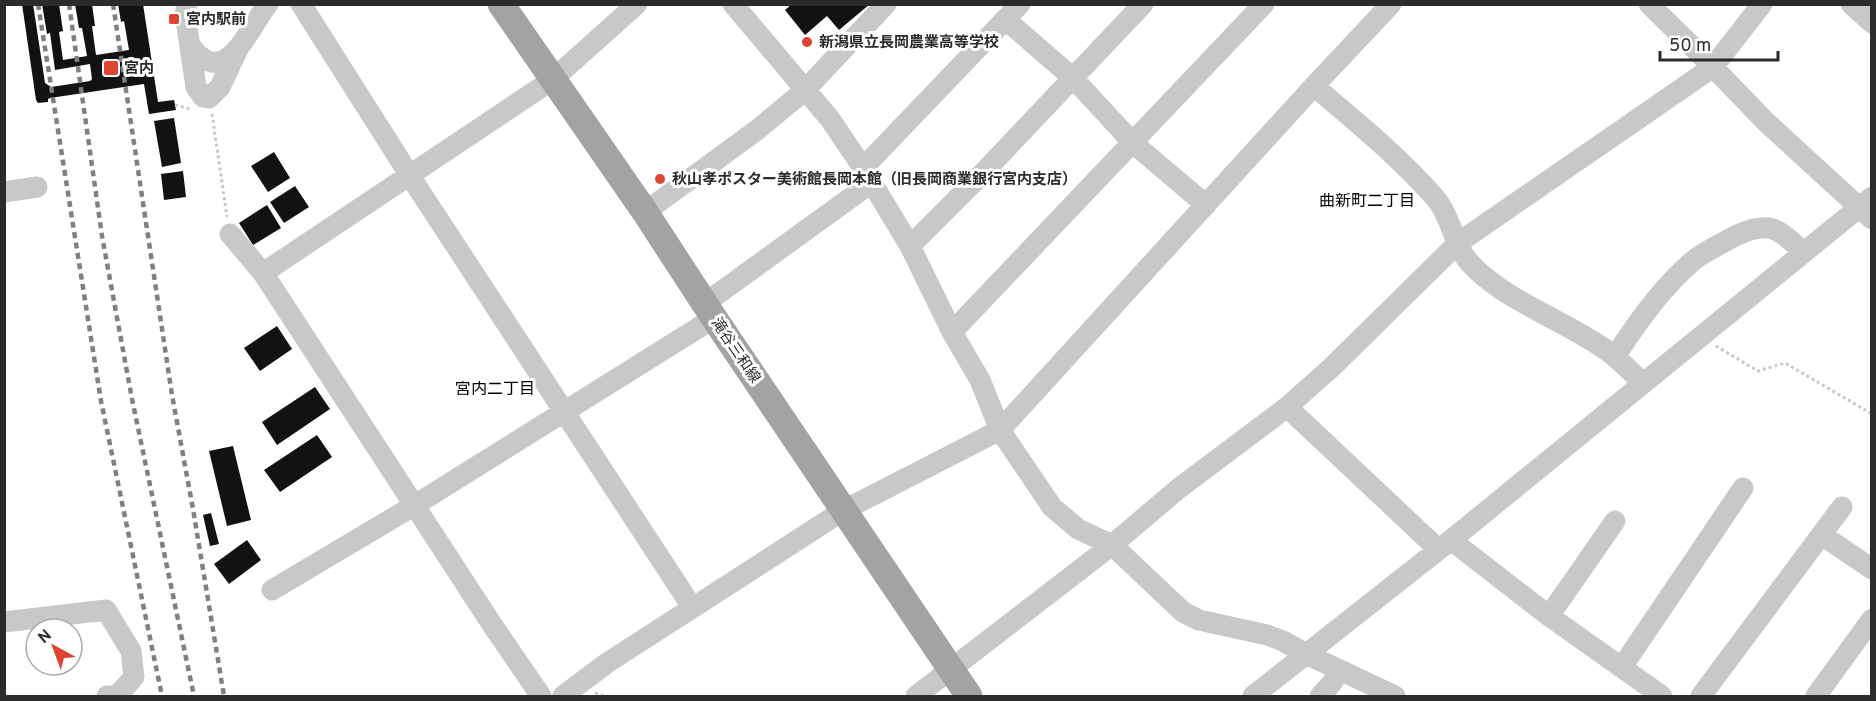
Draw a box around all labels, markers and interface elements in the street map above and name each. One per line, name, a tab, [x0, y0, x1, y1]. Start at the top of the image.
place label: 宮内駅前	[186, 10, 246, 30]
marker: 宮内駅前	[167, 12, 181, 26]
scale bar	[1660, 24, 1778, 62]
place label: 新潟県立長岡農業高等学校	[819, 34, 999, 53]
marker: 新潟県立長岡農業高等学校	[800, 35, 814, 49]
text: 50 m	[1669, 35, 1711, 58]
marker: 宮内	[102, 59, 120, 77]
place label: 宮内	[124, 60, 154, 79]
place label: 秋山孝ポスター美術館長岡本館（旧長岡商業銀行宮内支店）	[672, 171, 1077, 190]
marker: 秋山孝ポスター美術館長岡本館（旧長岡商業銀行宮内支店）	[653, 172, 667, 186]
district label: 曲新町二丁目	[1319, 192, 1415, 212]
street label: 滝谷三和線	[706, 314, 764, 387]
district label: 宮内二丁目	[455, 380, 535, 400]
north arrow	[24, 617, 84, 677]
text: N	[35, 626, 56, 649]

